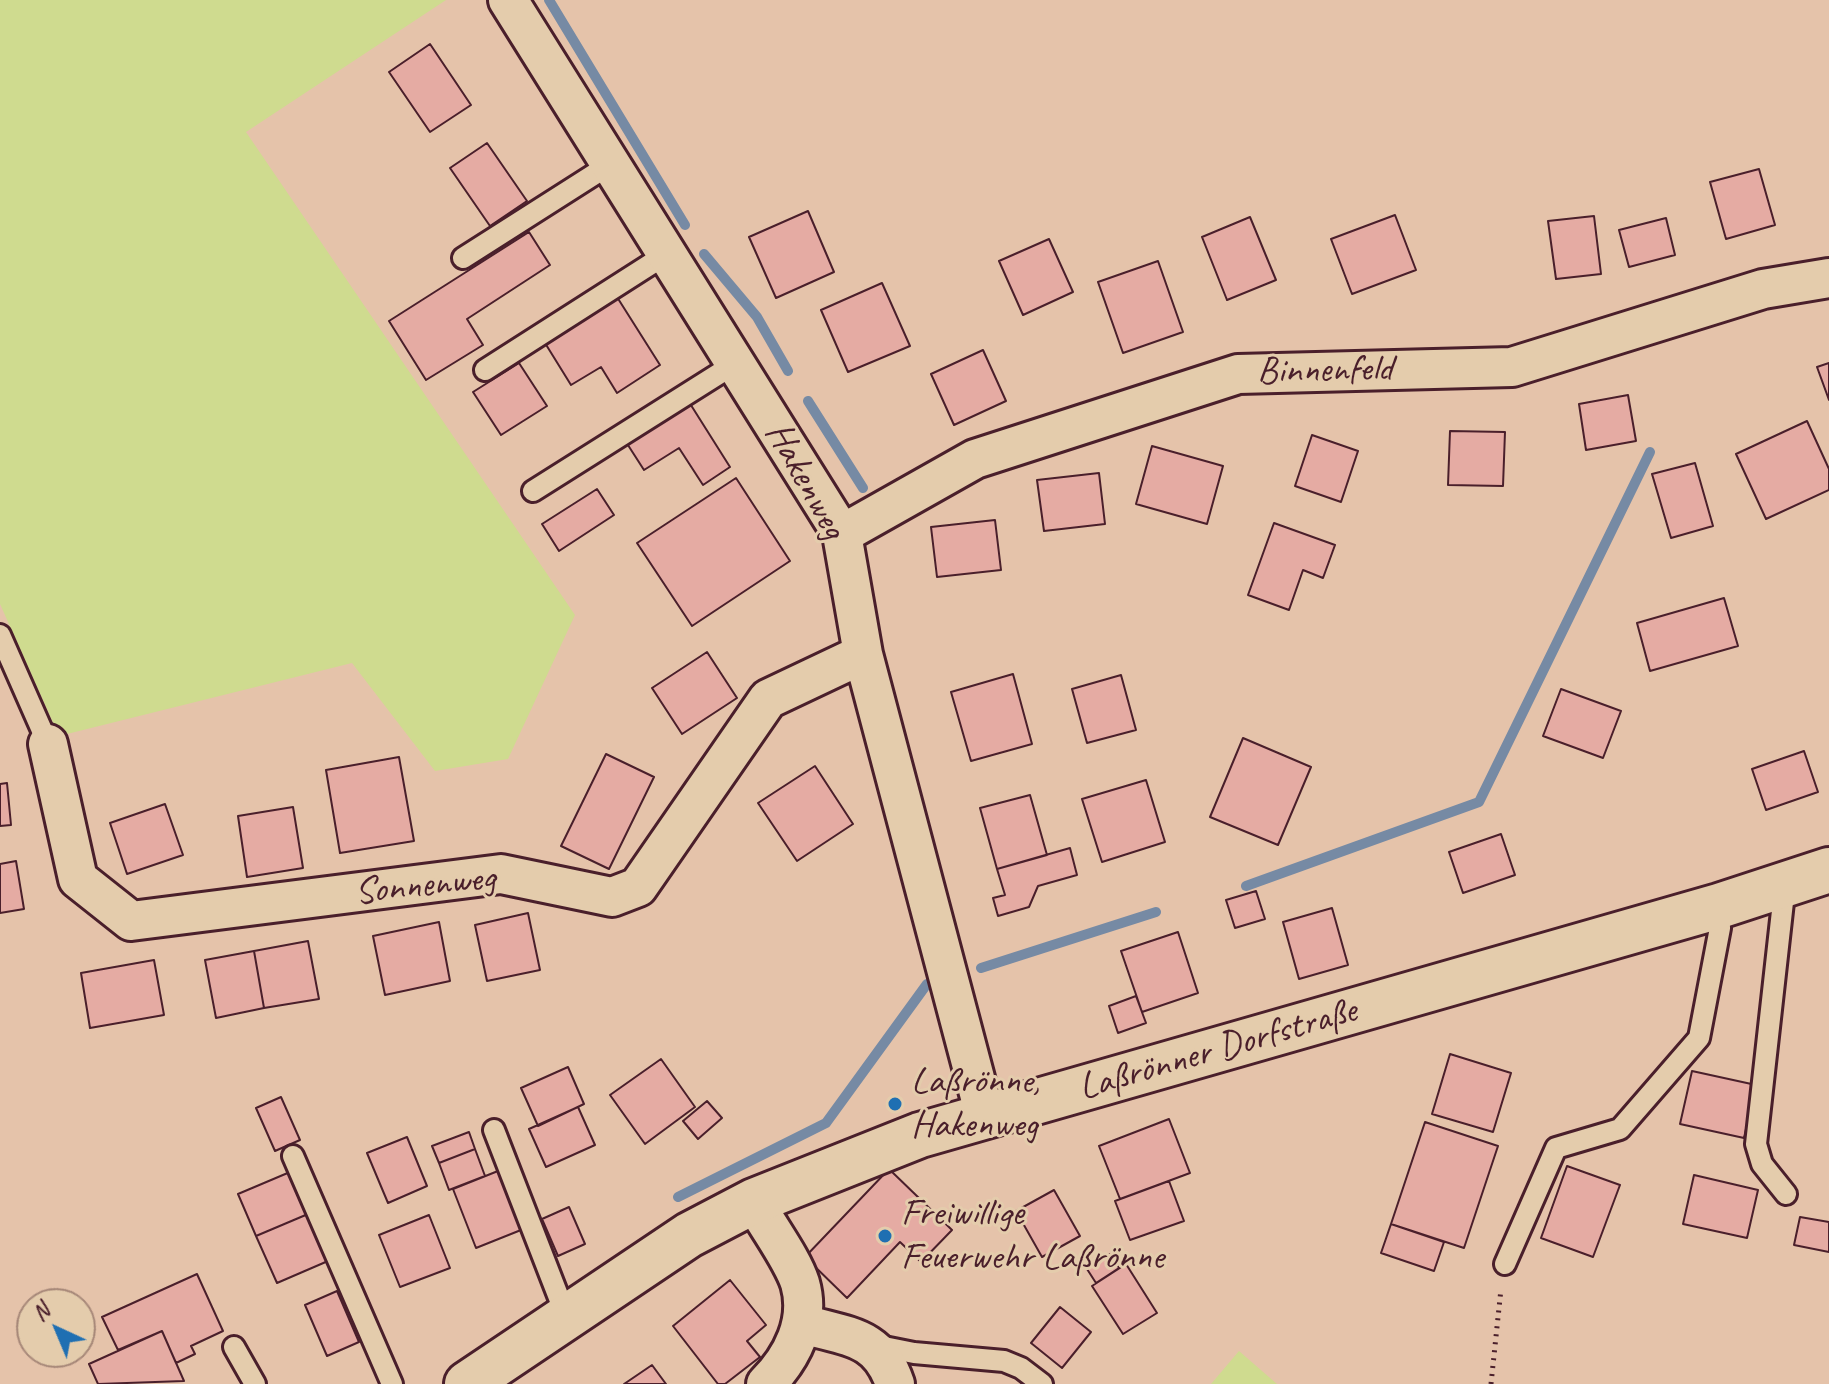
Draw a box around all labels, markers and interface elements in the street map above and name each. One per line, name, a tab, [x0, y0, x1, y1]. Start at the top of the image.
street label: Binnenfeld	[1257, 347, 1393, 395]
street label: Hakenweg	[754, 414, 856, 548]
street label: Sonnenweg	[353, 856, 497, 916]
street label: Laßrönner Dorfstraße	[1074, 989, 1362, 1111]
place label: Laßrönne, Hakenweg	[911, 1059, 1040, 1148]
marker: Laßrönne, Hakenweg	[886, 1095, 904, 1113]
place label: Freiwillige Feuerwehr Laßrönne	[901, 1191, 1164, 1280]
marker: Freiwillige Feuerwehr Laßrönne	[876, 1227, 894, 1245]
north arrow	[16, 1288, 96, 1368]
text: N	[26, 1297, 55, 1327]

